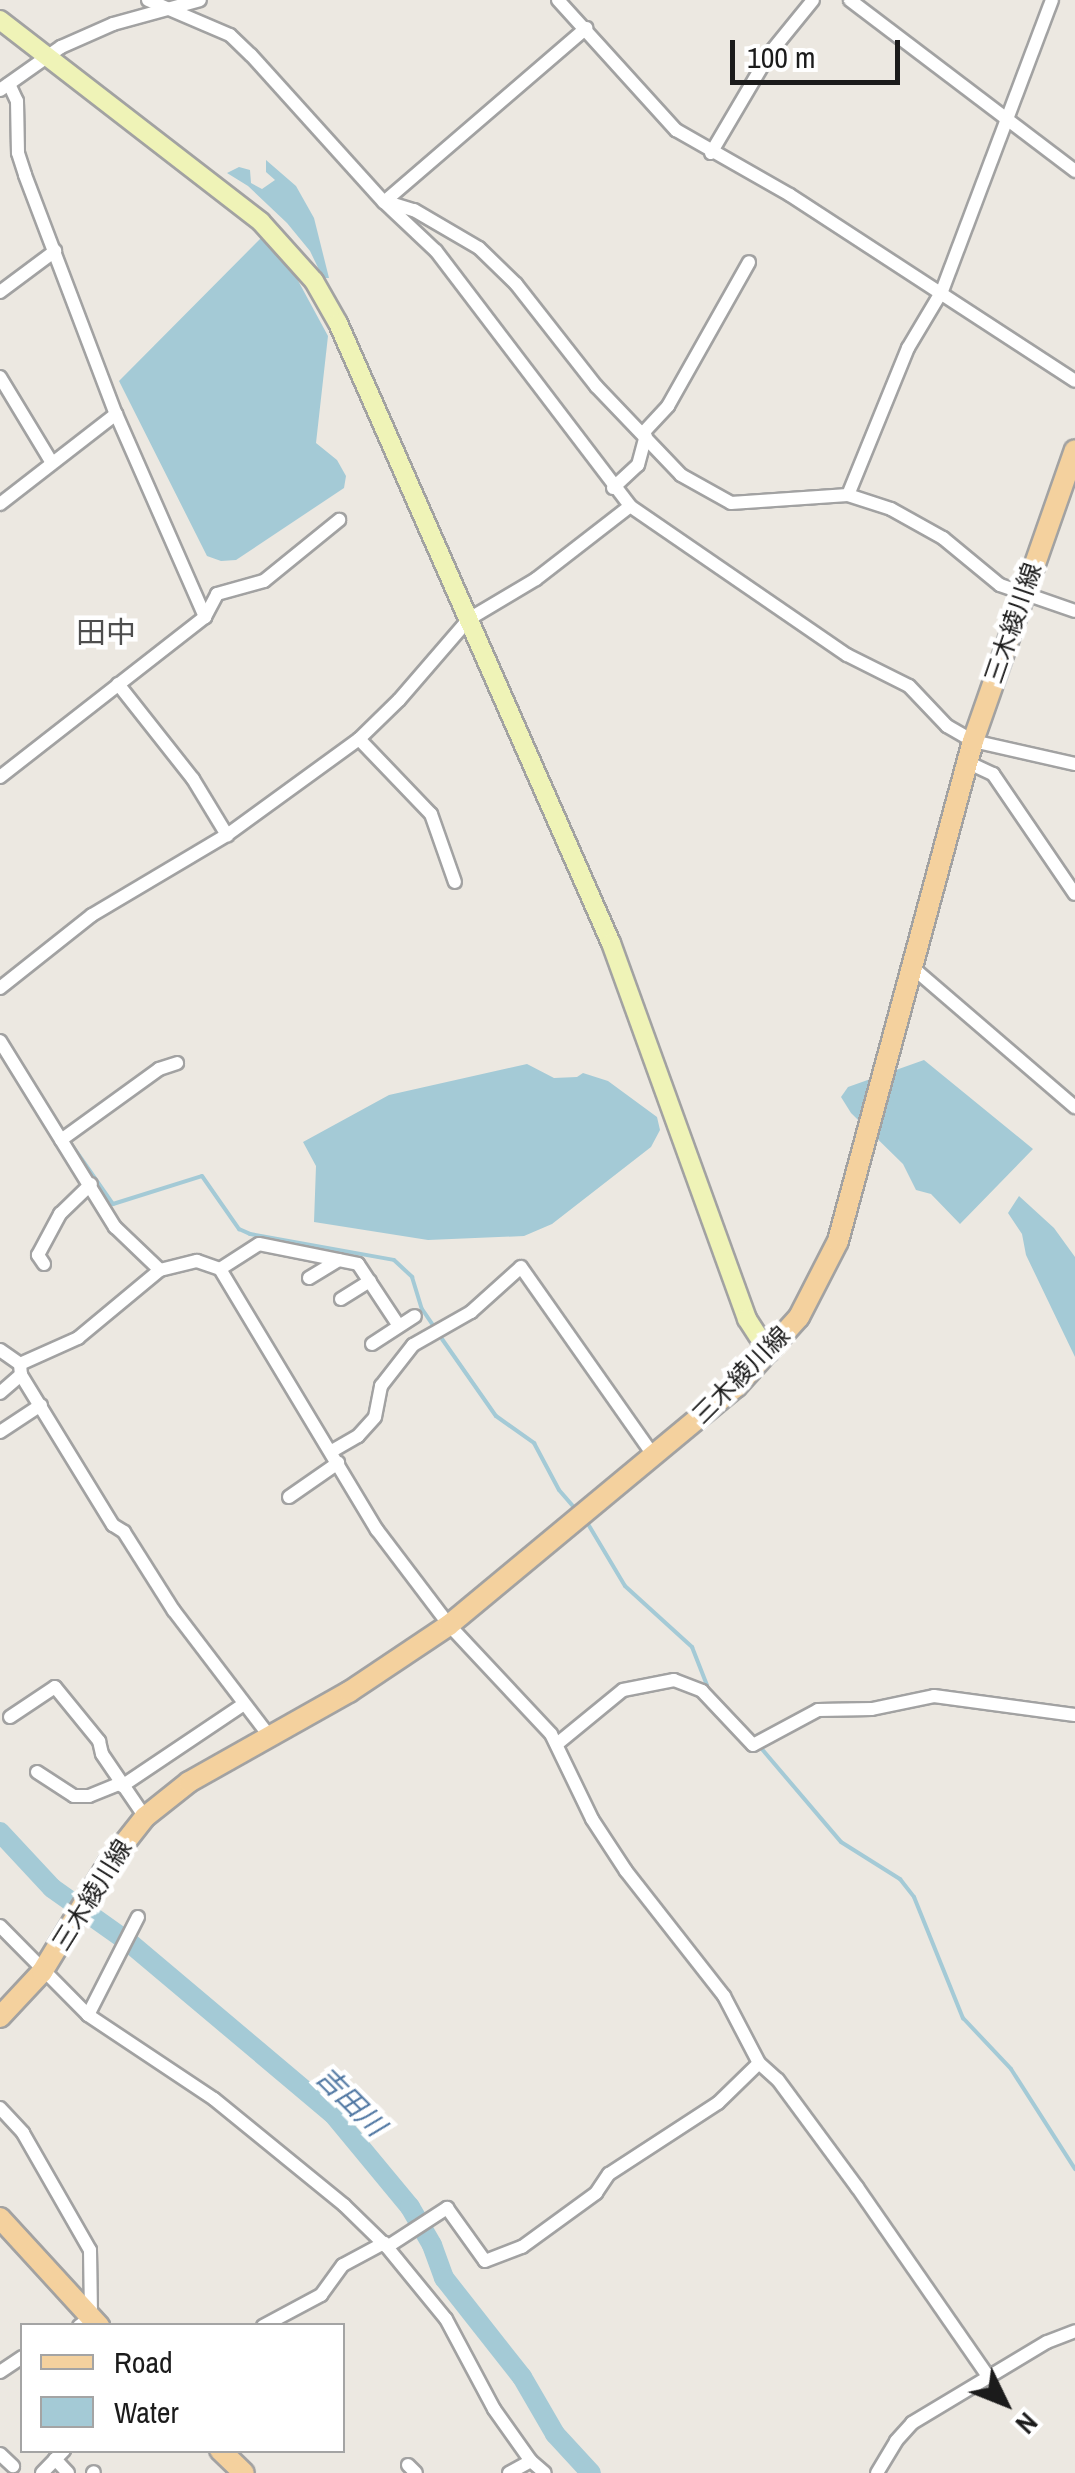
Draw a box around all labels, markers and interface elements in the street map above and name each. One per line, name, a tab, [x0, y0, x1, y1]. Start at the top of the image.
scale bar	[735, 20, 905, 82]
text: 100 m	[747, 37, 815, 77]
street label: 三木綾川線	[978, 559, 1048, 687]
district label: 田中	[76, 614, 136, 650]
street label: 三木綾川線	[686, 1320, 796, 1430]
street label: 三木綾川線	[46, 1834, 138, 1956]
water label: 吉田川	[309, 2059, 393, 2143]
legend	[20, 2323, 345, 2453]
text: Road	[114, 2342, 173, 2382]
north arrow	[955, 2353, 1055, 2453]
text: Water	[114, 2392, 179, 2432]
text: N	[1007, 2404, 1046, 2442]

